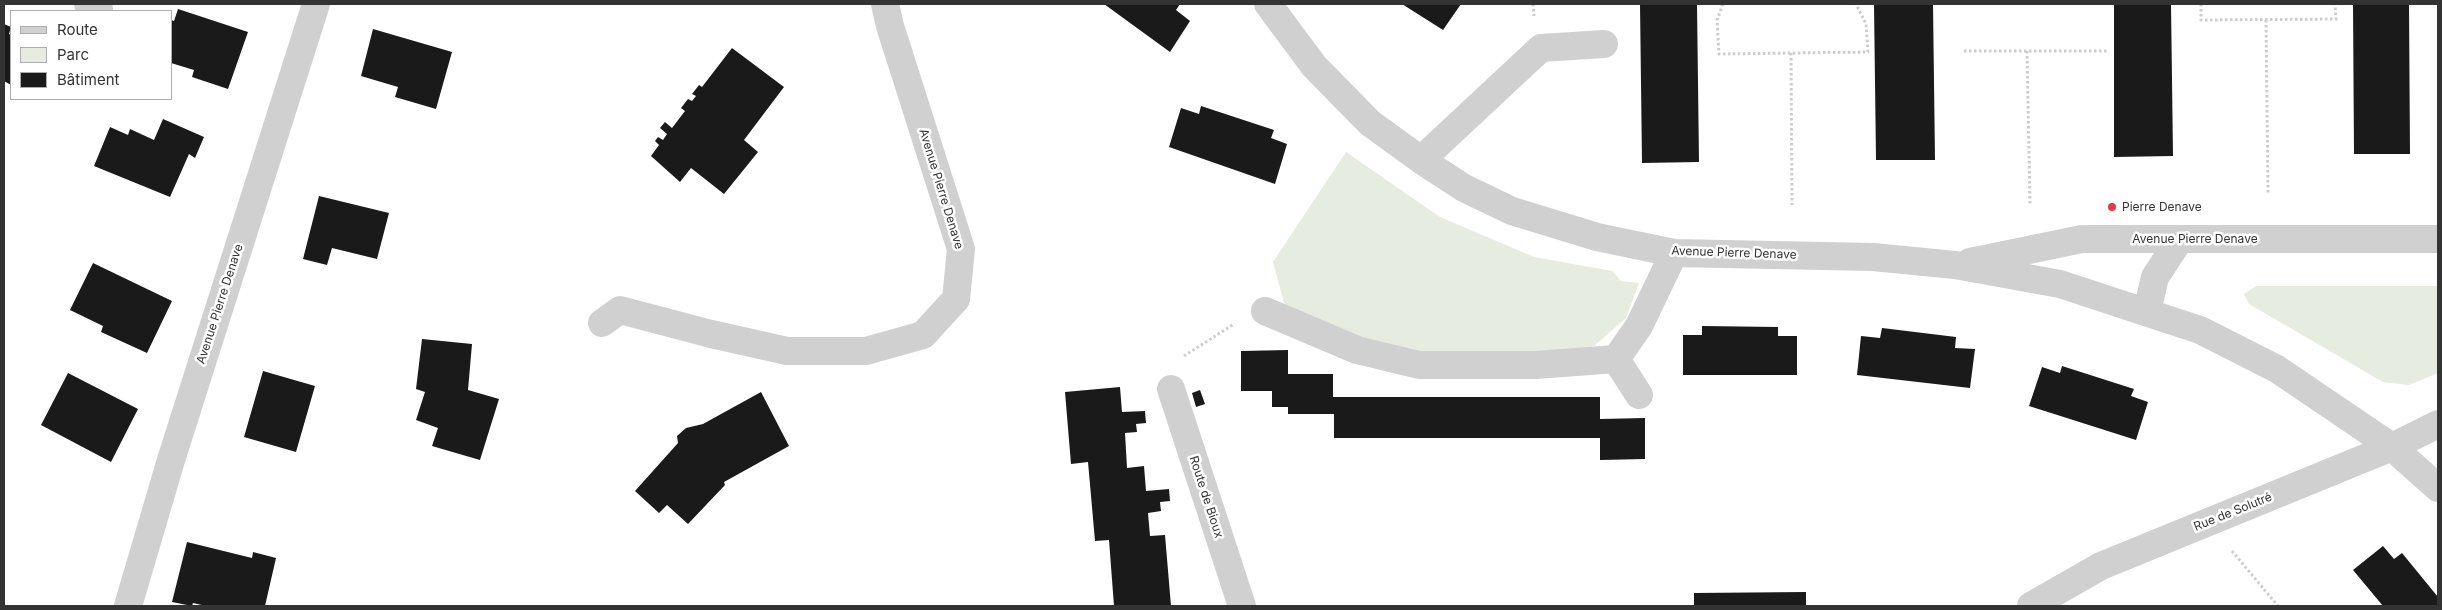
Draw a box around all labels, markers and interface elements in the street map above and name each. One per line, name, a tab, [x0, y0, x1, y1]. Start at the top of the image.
legend	[10, 10, 172, 100]
text: Route	[57, 20, 98, 39]
text: Parc	[57, 45, 89, 64]
text: Bâtiment	[57, 70, 119, 89]
street label: Avenue Pierre Denave	[916, 127, 966, 251]
place label: Pierre Denave	[2122, 200, 2202, 214]
marker: Pierre Denave	[2106, 201, 2118, 213]
street label: Avenue Pierre Denave	[2132, 232, 2258, 246]
street label: Avenue Pierre Denave	[194, 242, 246, 366]
street label: Avenue Pierre Denave	[1671, 244, 1797, 262]
street label: Route de Bioux	[1186, 454, 1226, 540]
street label: Rue de Solutré	[2192, 490, 2274, 534]

